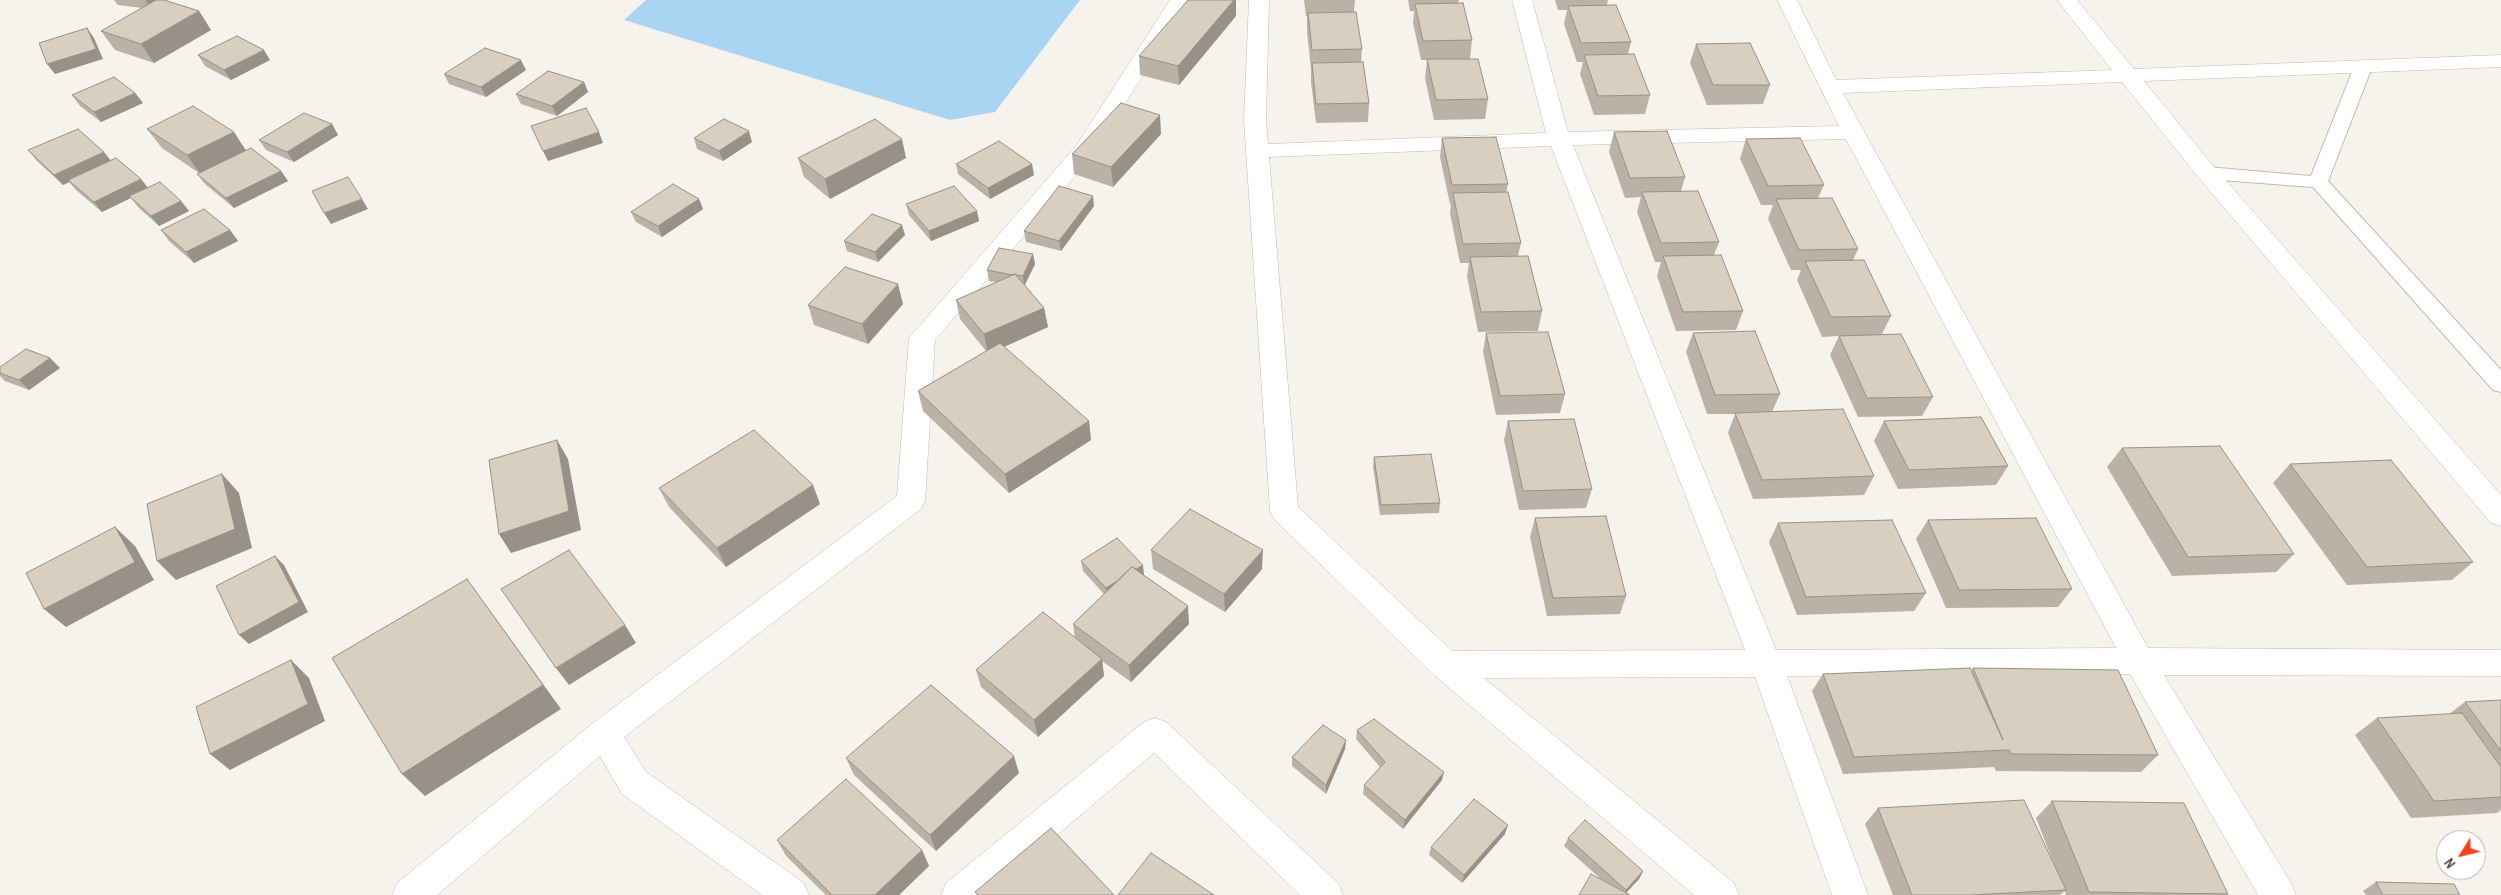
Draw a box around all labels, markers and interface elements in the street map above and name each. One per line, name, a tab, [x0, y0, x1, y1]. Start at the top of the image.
north arrow	[2436, 830, 2486, 880]
text: N	[2440, 855, 2459, 872]

